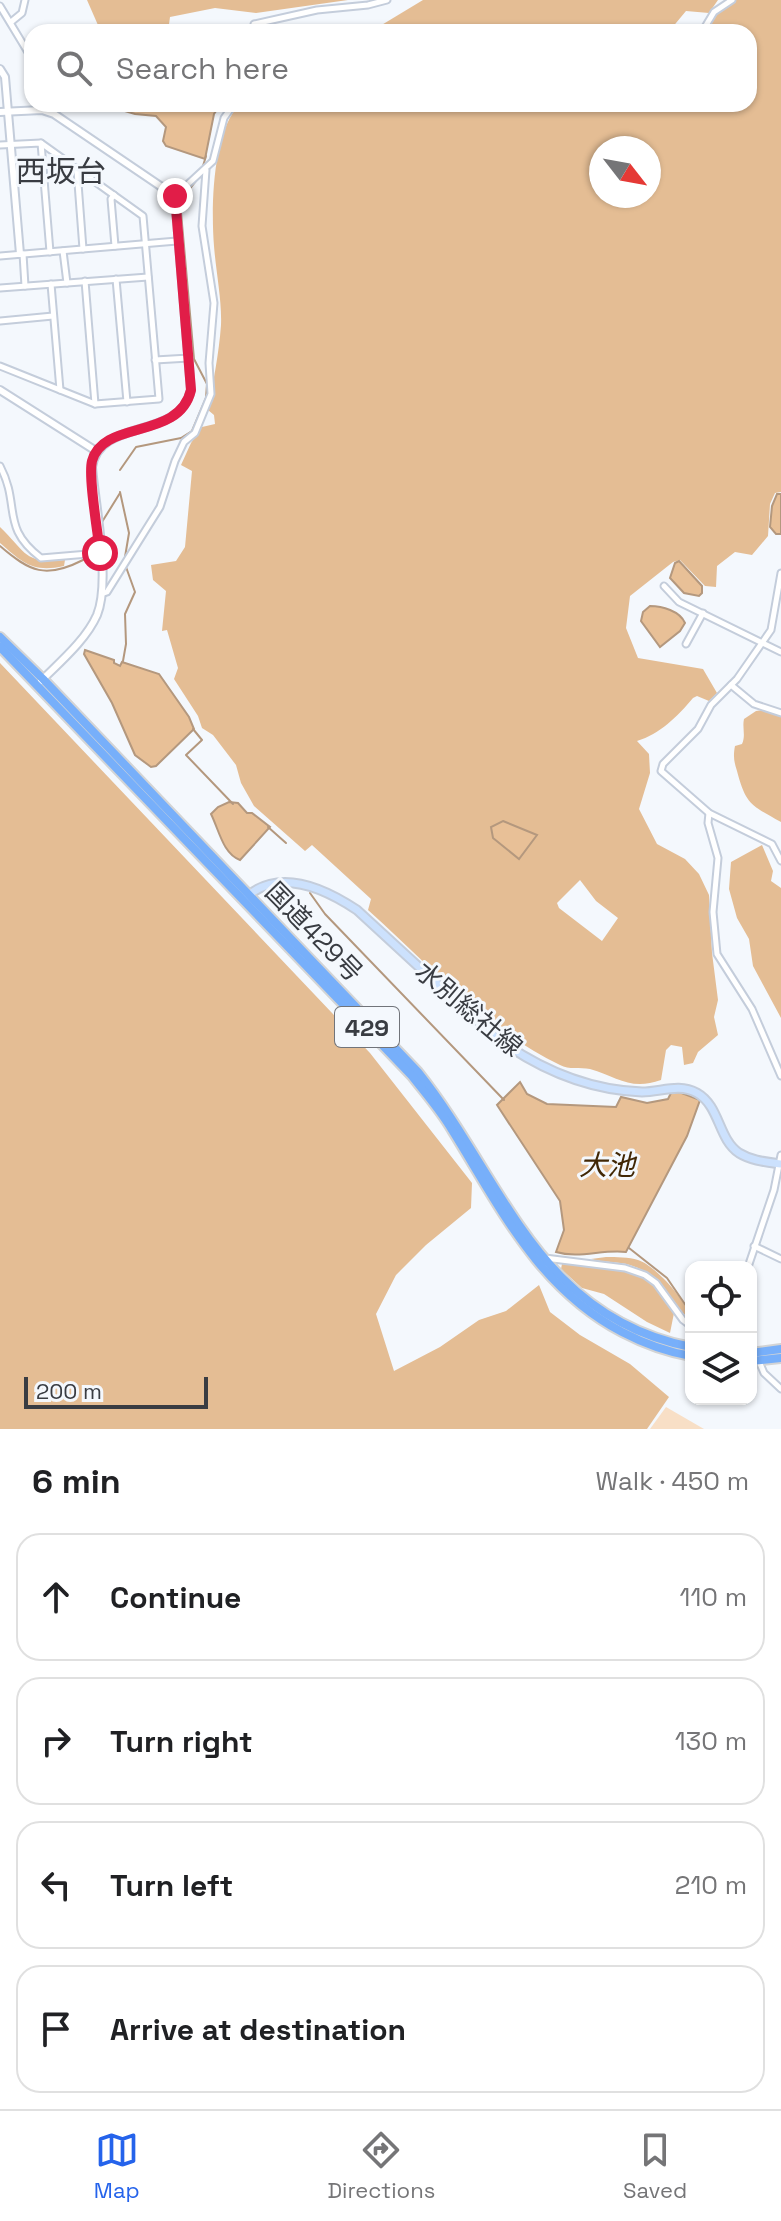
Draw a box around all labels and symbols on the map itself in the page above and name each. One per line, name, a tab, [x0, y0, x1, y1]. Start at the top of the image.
north arrow	[589, 136, 661, 208]
district label: 西坂台	[16, 152, 106, 191]
route end	[157, 178, 193, 214]
route start	[82, 535, 118, 571]
street label: 国道429号	[258, 875, 370, 989]
street label: 水別総社線	[408, 954, 530, 1064]
road number: 429	[335, 1007, 399, 1047]
water label: 大池	[579, 1147, 638, 1183]
scale bar	[24, 1373, 208, 1409]

